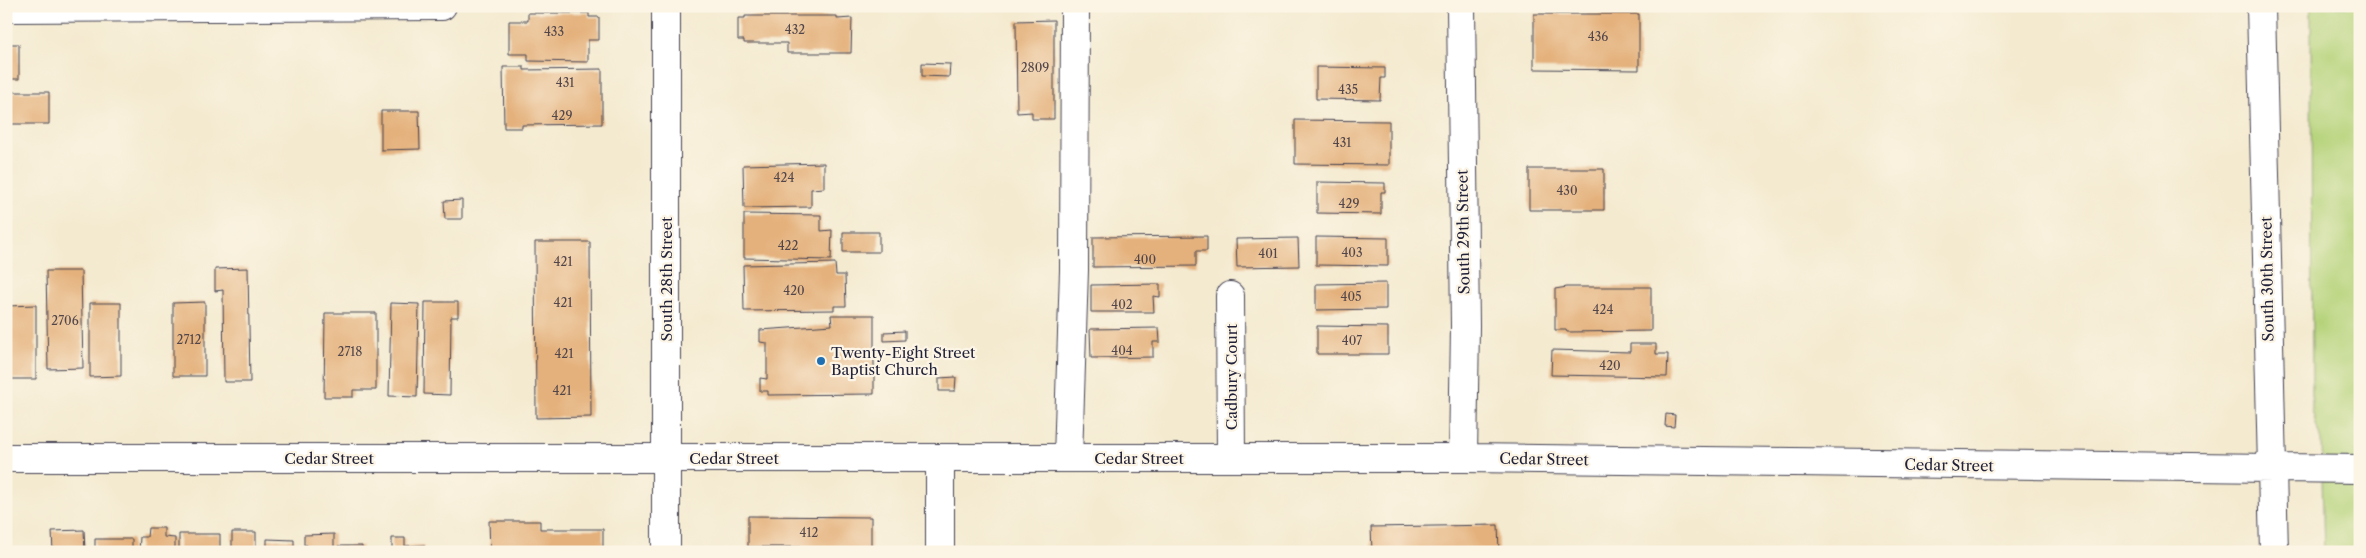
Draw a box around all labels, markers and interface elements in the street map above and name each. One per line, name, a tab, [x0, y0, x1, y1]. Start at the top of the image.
house number: 432	[785, 22, 805, 37]
house number: 433	[544, 24, 564, 39]
house number: 436	[1588, 29, 1608, 44]
house number: 2809	[1021, 60, 1049, 75]
house number: 431	[556, 75, 574, 90]
house number: 435	[1338, 82, 1358, 97]
house number: 429	[552, 108, 572, 123]
house number: 431	[1333, 135, 1351, 150]
street label: South 29th Street	[1452, 169, 1474, 295]
house number: 424	[774, 170, 794, 185]
house number: 430	[1556, 183, 1578, 198]
house number: 429	[1339, 196, 1359, 211]
street label: South 28th Street	[657, 216, 676, 341]
street label: South 30th Street	[2256, 216, 2278, 342]
house number: 422	[778, 238, 798, 253]
house number: 403	[1341, 245, 1363, 260]
house number: 401	[1258, 246, 1278, 261]
house number: 400	[1134, 252, 1156, 267]
house number: 421	[554, 254, 572, 269]
house number: 420	[783, 283, 805, 298]
house number: 405	[1340, 289, 1362, 304]
house number: 421	[554, 295, 572, 310]
house number: 402	[1111, 297, 1133, 312]
house number: 424	[1593, 302, 1613, 317]
house number: 2706	[51, 313, 79, 328]
street label: Cadbury Court	[1222, 323, 1241, 430]
house number: 2712	[177, 332, 201, 347]
house number: 407	[1342, 333, 1362, 348]
place label: Twenty-Eight Street Baptist Church	[831, 343, 976, 379]
house number: 404	[1111, 343, 1133, 358]
house number: 2718	[338, 344, 362, 359]
house number: 421	[555, 346, 573, 361]
marker: Twenty-Eight Street Baptist Church	[815, 355, 827, 367]
house number: 420	[1599, 358, 1621, 373]
house number: 421	[553, 383, 571, 398]
street label: Cedar Street	[284, 449, 374, 468]
street label: Cedar Street	[689, 449, 779, 468]
street label: Cedar Street	[1094, 449, 1184, 468]
street label: Cedar Street	[1499, 449, 1590, 469]
street label: Cedar Street	[1904, 455, 1995, 475]
house number: 412	[800, 525, 819, 540]

